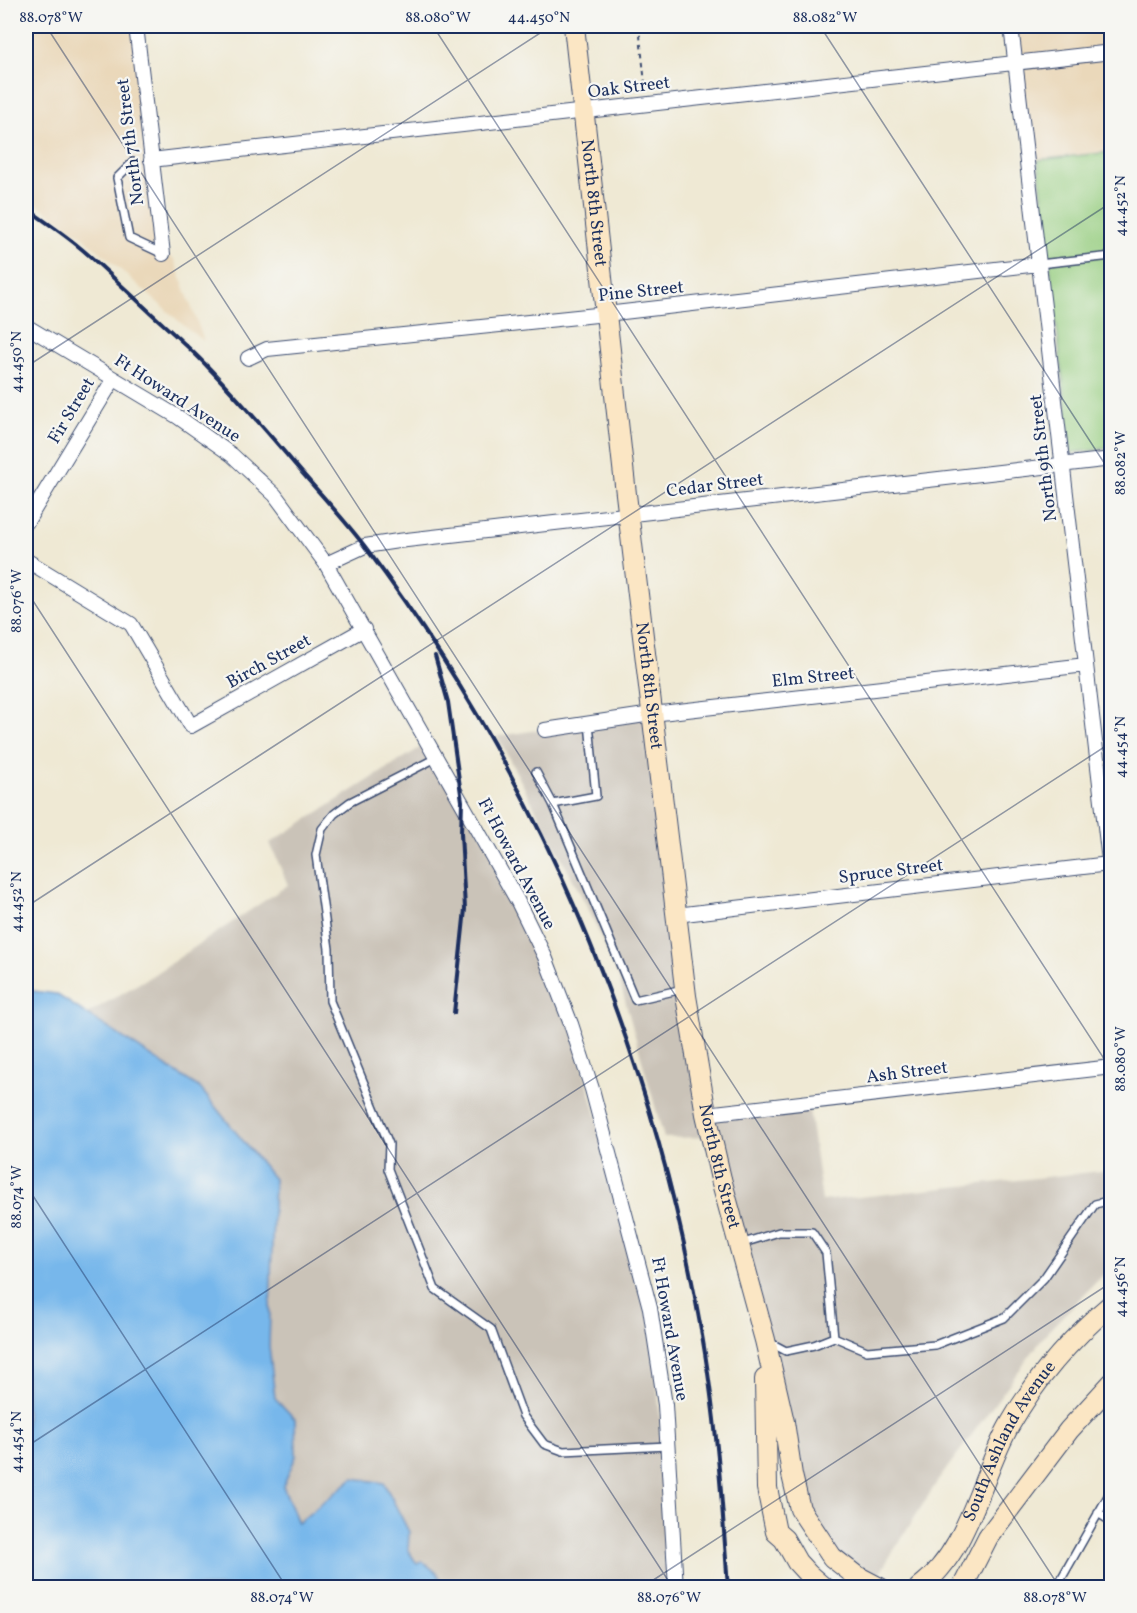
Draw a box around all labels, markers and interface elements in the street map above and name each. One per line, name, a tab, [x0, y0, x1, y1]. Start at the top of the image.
text: 88.078°W	[19, 8, 83, 29]
text: 88.080°W	[405, 8, 471, 29]
text: 44.450°N	[508, 8, 570, 29]
text: 88.082°W	[793, 8, 857, 29]
street label: Oak Street	[586, 71, 672, 105]
street label: North 7th Street	[111, 77, 151, 207]
street label: North 8th Street	[574, 138, 613, 268]
text: 44.452°N	[1111, 175, 1132, 237]
street label: Pine Street	[597, 275, 685, 309]
text: 44.450°N	[7, 331, 28, 393]
street label: Ft Howard Avenue	[109, 349, 245, 449]
street label: Fir Street	[42, 373, 102, 449]
street label: North 9th Street	[1024, 393, 1064, 523]
text: 88.082°W	[1111, 431, 1132, 495]
street label: Cedar Street	[665, 468, 765, 504]
text: 88.076°W	[7, 569, 28, 633]
street label: North 8th Street	[629, 621, 669, 751]
street label: Birch Street	[222, 628, 316, 696]
street label: Elm Street	[770, 661, 856, 695]
text: 44.454°N	[1111, 716, 1132, 778]
street label: Ft Howard Avenue	[471, 794, 561, 934]
street label: Spruce Street	[837, 853, 945, 891]
text: 44.452°N	[7, 871, 28, 933]
text: 88.080°W	[1111, 1026, 1132, 1092]
street label: Ash Street	[865, 1056, 949, 1090]
street label: North 8th Street	[692, 1102, 747, 1232]
text: 88.074°W	[7, 1165, 28, 1229]
street label: Ft Howard Avenue	[644, 1255, 694, 1403]
text: 44.456°N	[1111, 1256, 1132, 1318]
street label: South Ashland Avenue	[957, 1356, 1062, 1526]
text: 44.454°N	[7, 1411, 28, 1473]
text: 88.074°W	[250, 1588, 314, 1609]
text: 88.076°W	[637, 1588, 701, 1609]
text: 88.078°W	[1023, 1588, 1087, 1609]

